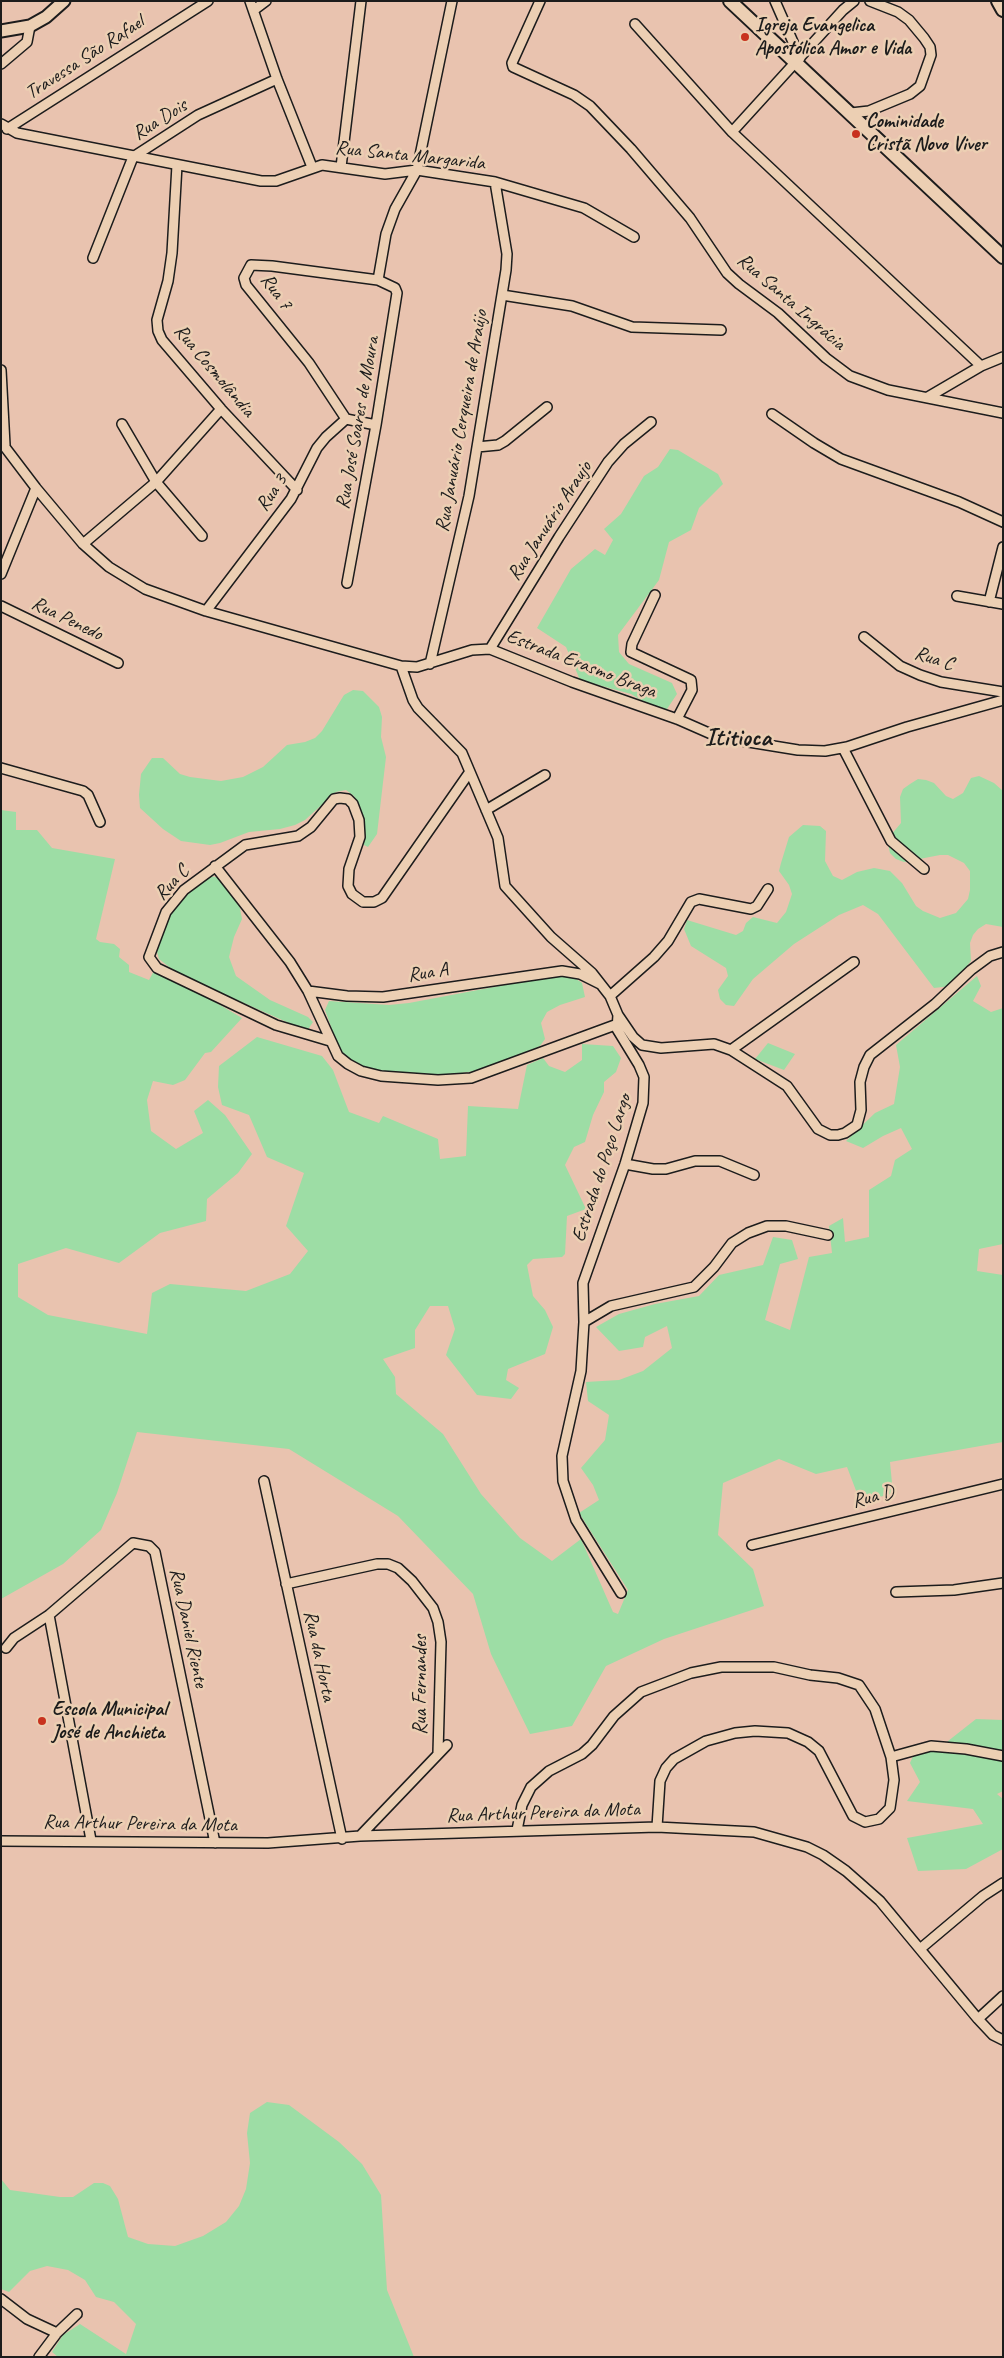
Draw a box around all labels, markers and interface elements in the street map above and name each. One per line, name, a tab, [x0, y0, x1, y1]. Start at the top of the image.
street label: Travessa São Rafael	[21, 11, 149, 105]
place label: Igreja Evangelica Apostólica Amor e Vida	[755, 14, 911, 61]
marker: Igreja Evangelica Apostólica Amor e Vida	[739, 31, 751, 43]
street label: Rua Dois	[128, 94, 192, 146]
place label: Cominidade Cristã Novo Viver	[866, 110, 987, 157]
marker: Cominidade Cristã Novo Viver	[850, 128, 862, 140]
street label: Rua Santa Margarida	[334, 136, 486, 176]
street label: Rua Santa Ingrácia	[732, 248, 850, 356]
street label: Rua 7	[255, 269, 297, 315]
street label: Rua Januário Cerqueira de Araújo	[431, 308, 493, 534]
street label: Rua Cosmolândia	[168, 320, 260, 422]
street label: Rua José Soares de Moura	[331, 335, 385, 511]
street label: Rua Januário Araujo	[503, 457, 597, 585]
street label: Rua 3	[251, 470, 293, 516]
street label: Rua Penedo	[27, 592, 107, 646]
street label: Estrada Erasmo Braga	[503, 624, 659, 704]
street label: Rua C	[911, 641, 957, 677]
district label: Ititioca	[705, 723, 771, 753]
street label: Rua C	[150, 860, 194, 906]
street label: Rua A	[406, 958, 450, 988]
street label: Estrada do Poço Largo	[567, 1091, 637, 1245]
street label: Rua D	[850, 1480, 896, 1514]
street label: Rua Daniel Riente	[164, 1566, 212, 1690]
street label: Rua da Horta	[298, 1609, 340, 1703]
street label: Rua Fernandes	[409, 1635, 433, 1735]
place label: Escola Municipal José de Anchieta	[52, 1698, 167, 1745]
marker: Escola Municipal José de Anchieta	[36, 1715, 48, 1727]
street label: Rua Arthur Pereira da Mota	[446, 1798, 640, 1828]
street label: Rua Arthur Pereira da Mota	[43, 1810, 237, 1838]

